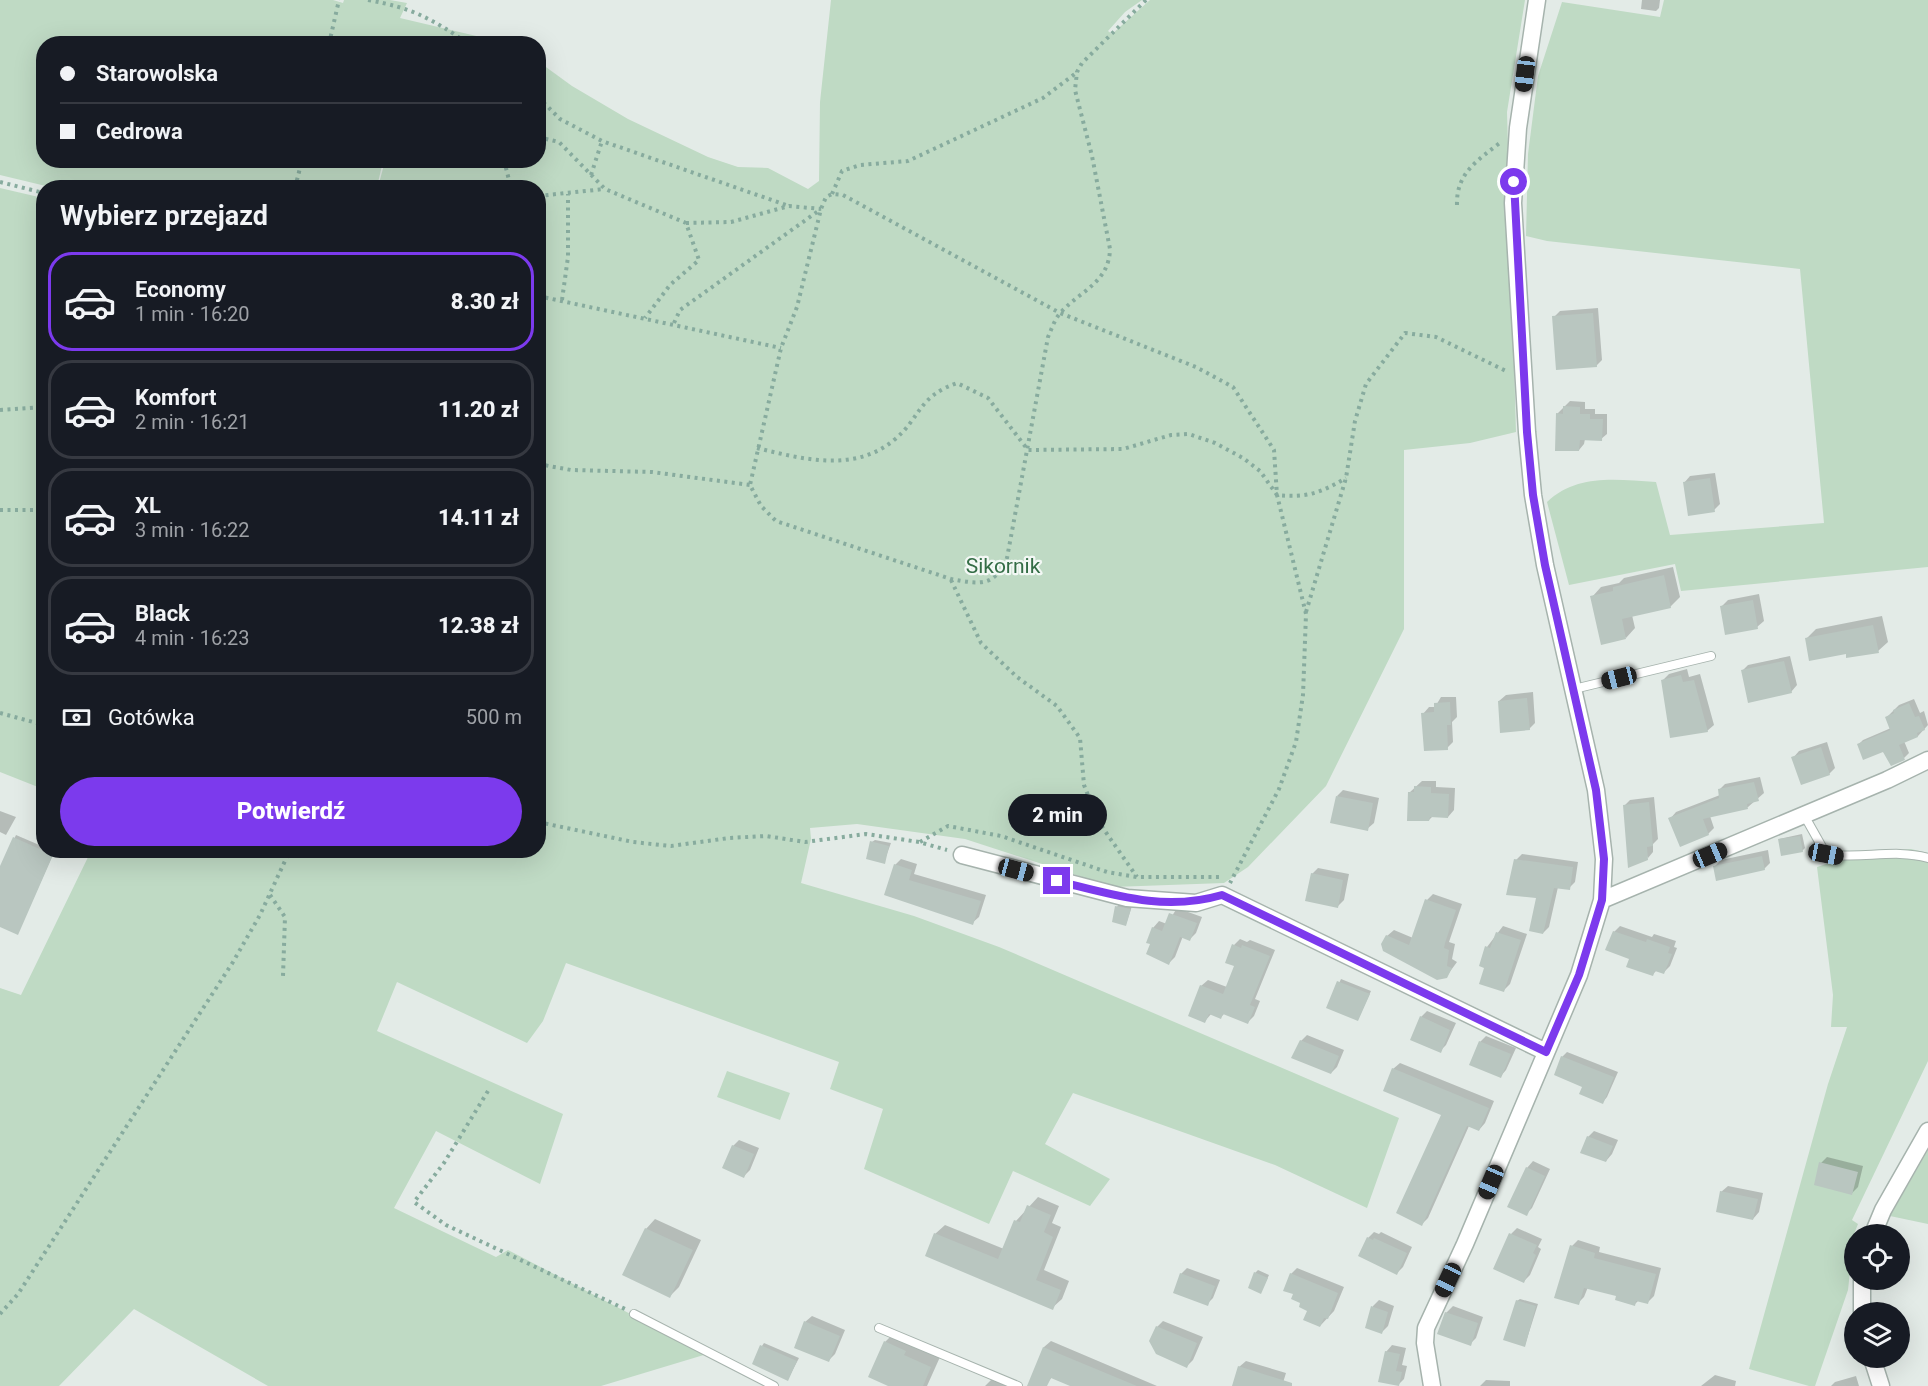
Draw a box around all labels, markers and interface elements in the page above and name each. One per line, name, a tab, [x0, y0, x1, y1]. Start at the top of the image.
car	[1514, 55, 1536, 93]
text: Starowolska	[96, 61, 218, 86]
text: Cedrowa	[96, 119, 183, 144]
route start	[1500, 168, 1527, 195]
text: Wybierz przejazd	[60, 200, 268, 232]
icon: car	[63, 275, 117, 329]
text: Economy	[135, 277, 226, 302]
text: 8.30 zł	[451, 289, 519, 314]
text: 1 min · 16:20	[135, 302, 250, 326]
icon: car	[63, 383, 117, 437]
text: Komfort	[135, 385, 217, 410]
text: 11.20 zł	[438, 397, 519, 422]
text: 2 min · 16:21	[135, 410, 250, 434]
icon: car	[63, 491, 117, 545]
text: XL	[135, 493, 161, 518]
text: 14.11 zł	[438, 505, 519, 530]
text: 3 min · 16:22	[135, 518, 250, 542]
park label: Sikornik	[966, 554, 1041, 578]
icon: car	[63, 599, 117, 653]
text: Black	[135, 601, 190, 626]
text: 12.38 zł	[438, 613, 519, 638]
text: 4 min · 16:23	[135, 626, 250, 650]
car	[1599, 665, 1639, 691]
icon: cash	[60, 701, 93, 734]
text: Gotówka	[108, 705, 195, 730]
text: 500 m	[466, 705, 522, 729]
button: Potwierdź	[60, 777, 522, 846]
callout: 2 min	[1008, 794, 1106, 836]
text: 2 min	[1032, 803, 1083, 827]
car	[1690, 840, 1730, 870]
car	[1807, 842, 1845, 866]
car	[996, 857, 1036, 883]
route end	[1043, 867, 1070, 894]
car	[1476, 1162, 1506, 1202]
map controls	[1844, 1224, 1910, 1368]
button: locate	[1844, 1224, 1910, 1290]
car	[1432, 1260, 1464, 1300]
button: layers	[1844, 1302, 1910, 1368]

